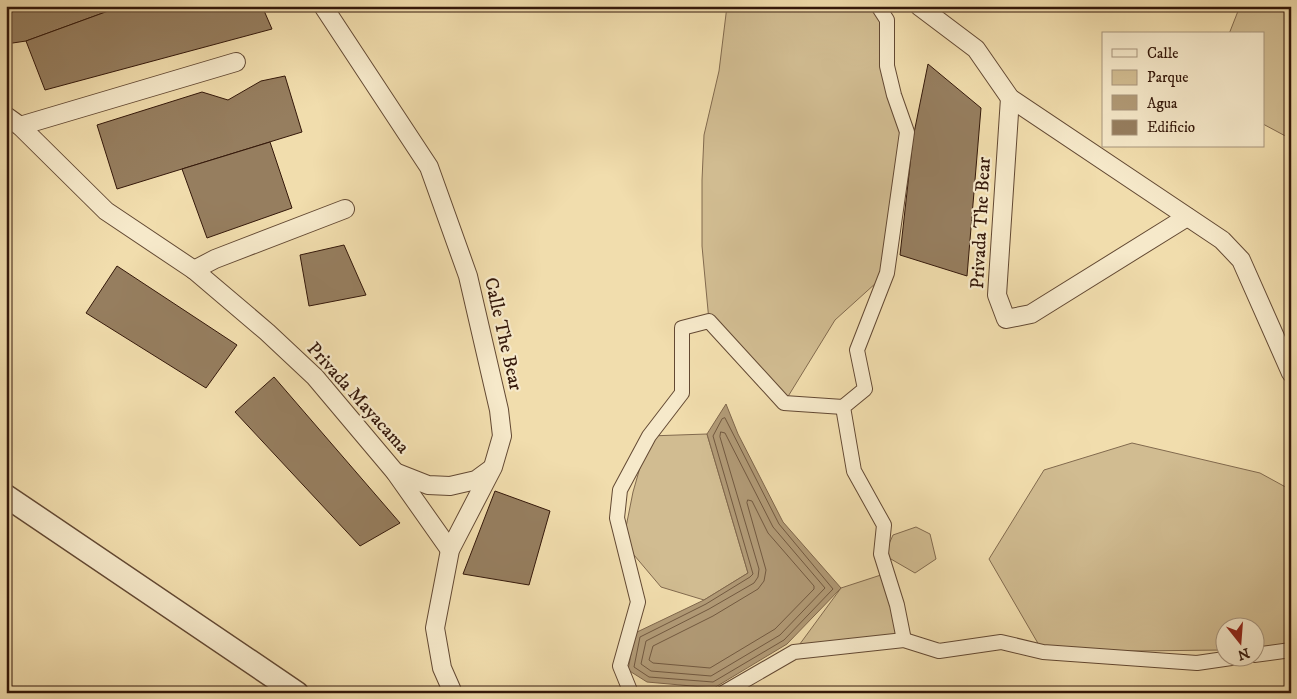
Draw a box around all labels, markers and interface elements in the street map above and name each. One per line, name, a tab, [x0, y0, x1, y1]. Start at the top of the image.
legend	[1102, 32, 1264, 148]
text: Calle	[1147, 44, 1179, 63]
text: Parque	[1147, 68, 1188, 87]
text: Agua	[1147, 94, 1178, 113]
text: Edificio	[1147, 118, 1195, 137]
street label: Privada The Bear	[966, 156, 996, 290]
street label: Calle The Bear	[479, 275, 527, 393]
street label: Privada Mayacama	[302, 338, 414, 458]
north arrow	[1214, 616, 1264, 666]
text: N	[1235, 643, 1252, 664]

